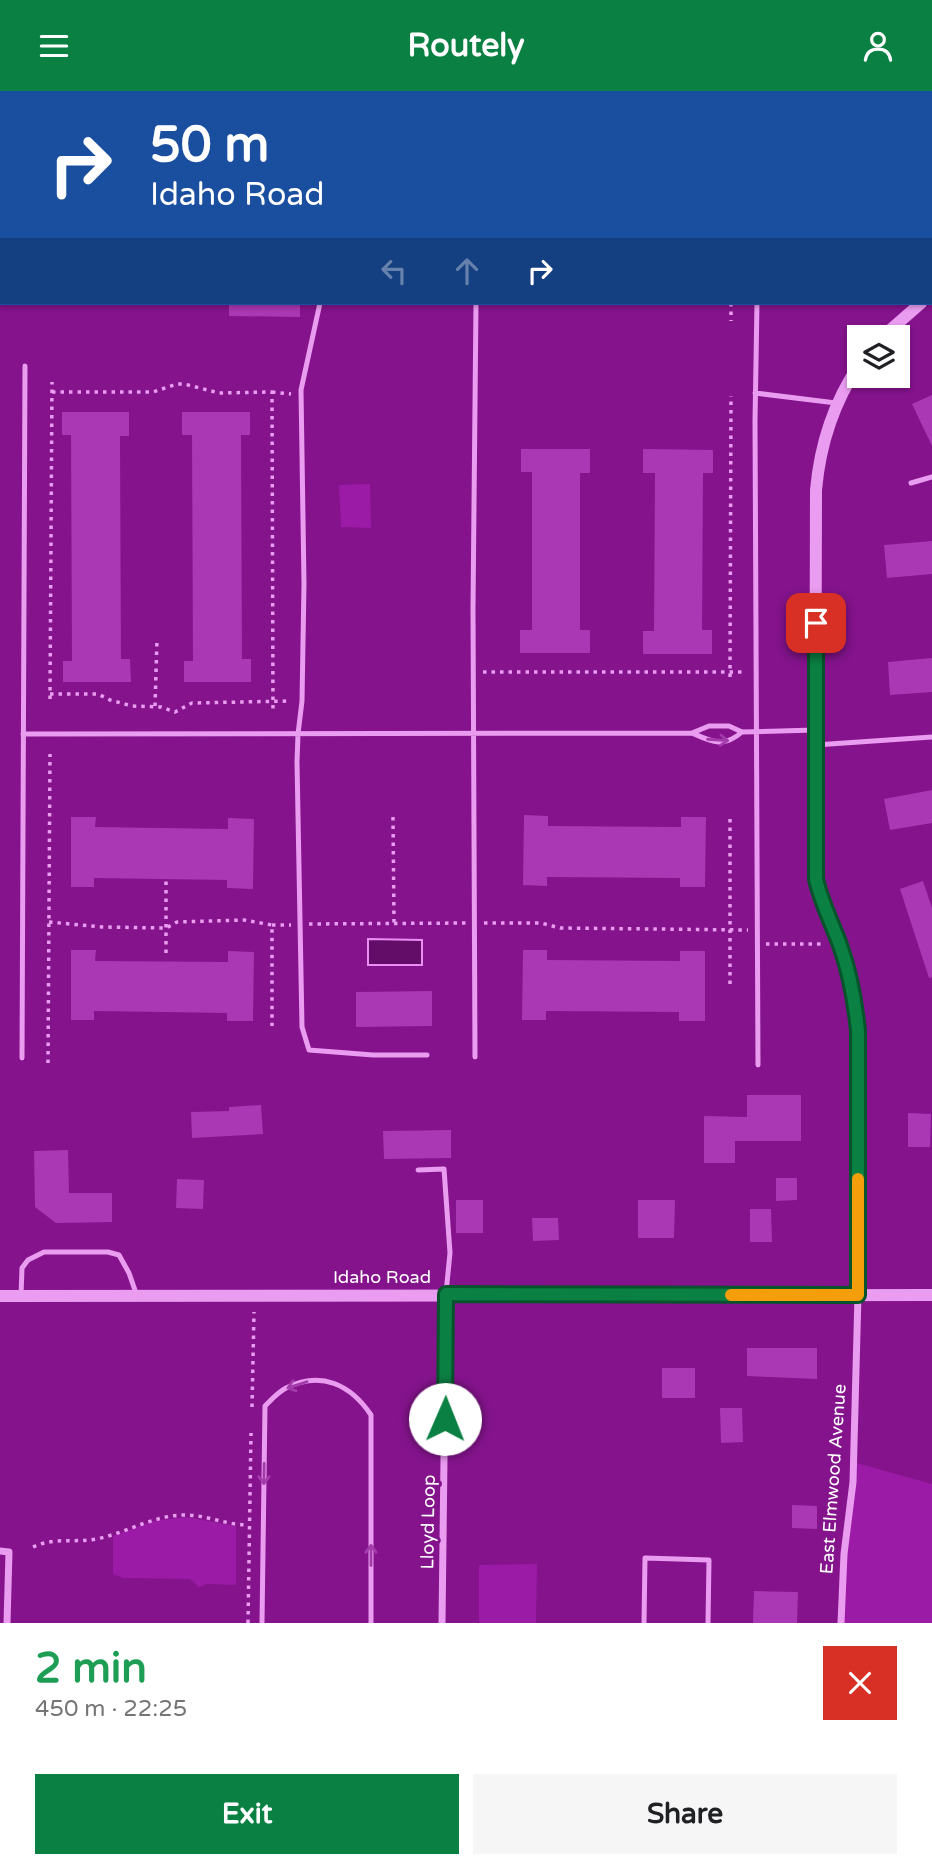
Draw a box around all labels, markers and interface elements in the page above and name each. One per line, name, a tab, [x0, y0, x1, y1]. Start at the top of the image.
icon: menu	[35, 27, 73, 65]
text: Routely	[408, 27, 525, 65]
icon: person	[859, 27, 897, 65]
text: 50 m	[150, 116, 269, 175]
icon: right	[35, 119, 126, 210]
text: Idaho Road	[150, 176, 325, 214]
icon: left	[375, 252, 413, 290]
icon: ahead	[448, 252, 486, 290]
icon: right	[521, 252, 559, 290]
map controls	[847, 325, 910, 388]
button: layers	[847, 325, 910, 388]
pin	[786, 593, 846, 653]
icon: arrive	[797, 604, 835, 642]
one-way arrow	[706, 734, 728, 747]
street label: Idaho Road	[333, 1266, 431, 1288]
one-way arrow	[287, 1379, 309, 1392]
position arrow	[408, 1382, 482, 1456]
street label: East Elmwood Avenue	[815, 1383, 851, 1575]
one-way arrow	[257, 1463, 271, 1486]
street label: Lloyd Loop	[416, 1474, 440, 1570]
one-way arrow	[364, 1544, 378, 1567]
text: 2 min	[35, 1643, 147, 1694]
button: close	[823, 1646, 897, 1720]
text: 450 m · 22:25	[35, 1695, 187, 1723]
button: Exit	[35, 1774, 459, 1854]
button: Share	[473, 1774, 897, 1854]

